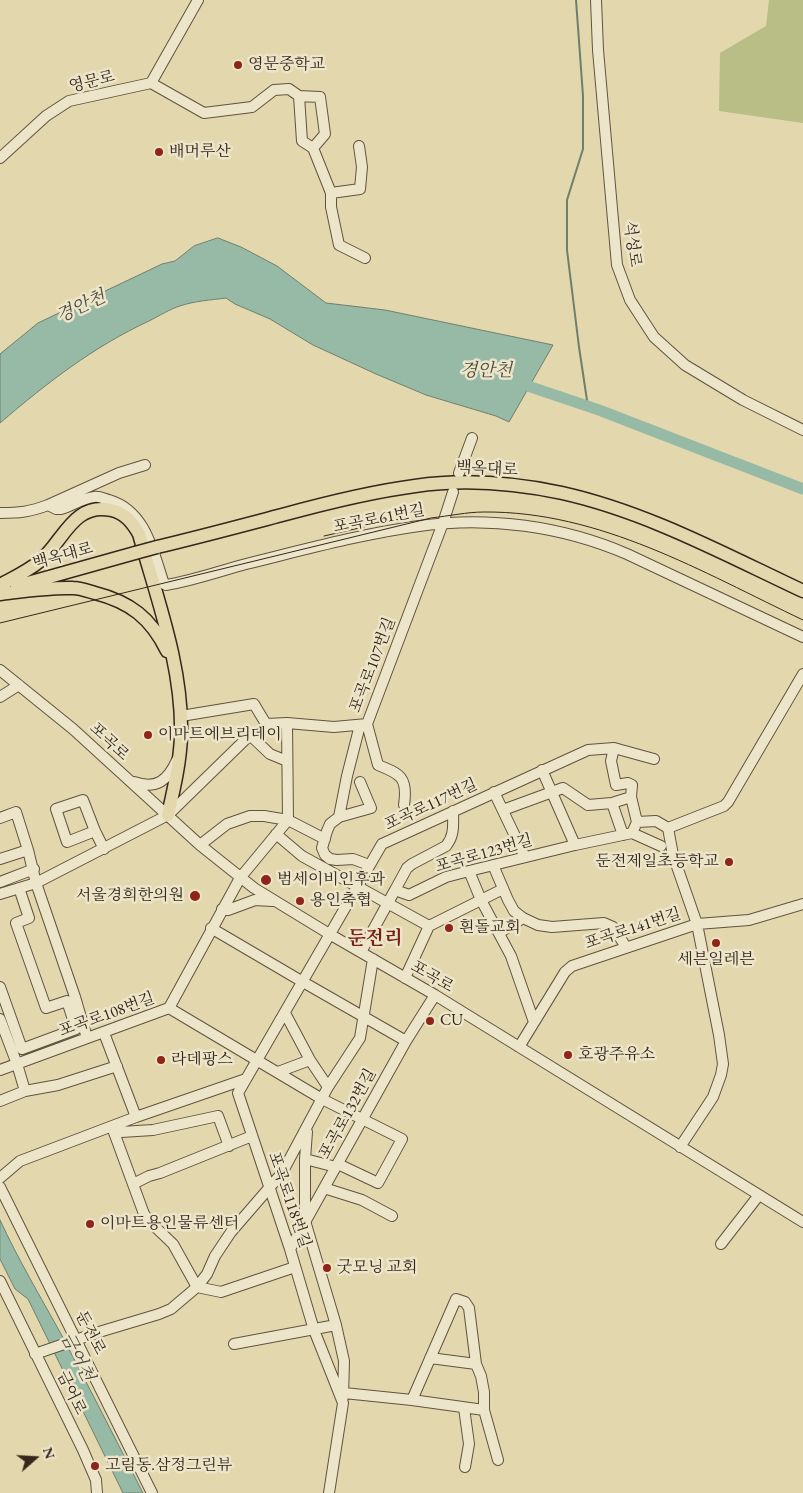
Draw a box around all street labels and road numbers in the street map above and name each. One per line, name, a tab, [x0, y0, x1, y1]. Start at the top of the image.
street label: 영문로	[67, 67, 117, 97]
street label: 석성로	[619, 220, 645, 268]
street label: 백옥대로	[456, 458, 518, 480]
street label: 포곡로61번길	[332, 501, 426, 537]
street label: 백옥대로	[31, 539, 95, 573]
street label: 포곡로107번길	[346, 615, 400, 715]
street label: 포곡로	[85, 719, 133, 765]
street label: 포곡로117번길	[381, 775, 481, 835]
street label: 포곡로123번길	[433, 831, 535, 877]
street label: 포곡로141번길	[582, 904, 684, 954]
street label: 포곡로	[407, 957, 457, 997]
street label: 포곡로108번길	[57, 989, 157, 1041]
street label: 포곡로132번길	[315, 1065, 381, 1163]
street label: 포곡로118번길	[264, 1149, 314, 1251]
street label: 둔전로	[71, 1308, 109, 1358]
street label: 금어로	[52, 1368, 90, 1418]

